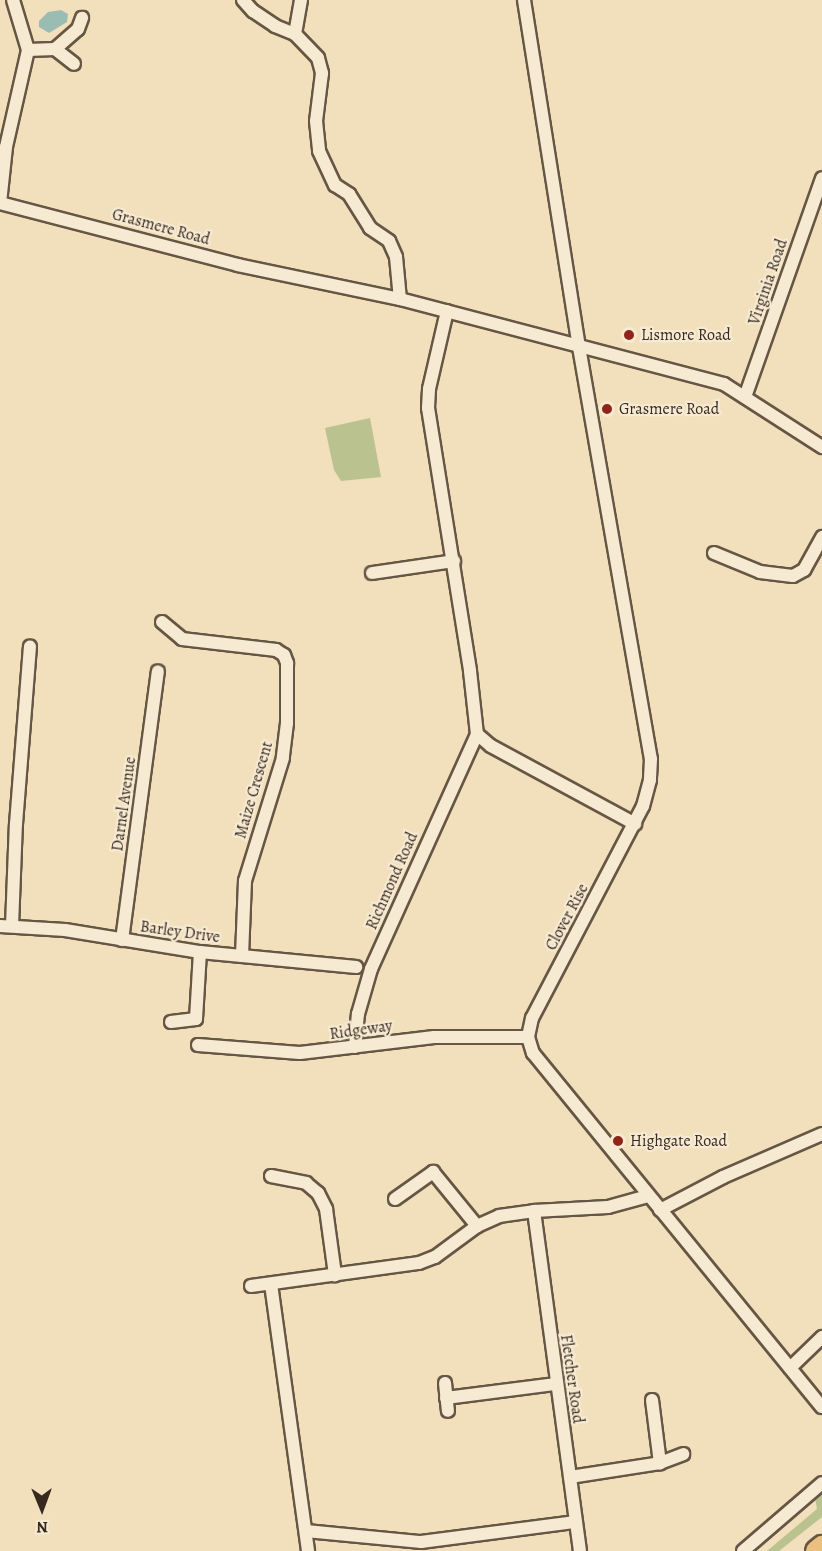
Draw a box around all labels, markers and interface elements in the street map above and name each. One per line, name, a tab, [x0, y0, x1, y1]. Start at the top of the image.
street label: Grasmere Road	[110, 205, 212, 249]
street label: Virginia Road	[744, 237, 792, 327]
place label: Lismore Road	[641, 325, 731, 345]
marker: Lismore Road	[622, 328, 636, 342]
place label: Grasmere Road	[619, 399, 719, 419]
marker: Grasmere Road	[600, 402, 614, 416]
street label: Maize Crescent	[231, 739, 277, 841]
street label: Darnel Avenue	[108, 755, 140, 853]
street label: Richmond Road	[362, 829, 422, 933]
street label: Clover Rise	[541, 880, 593, 954]
street label: Barley Drive	[139, 917, 221, 947]
street label: Ridgeway	[328, 1016, 394, 1044]
place label: Highgate Road	[630, 1131, 727, 1151]
marker: Highgate Road	[611, 1134, 625, 1148]
street label: Fletcher Road	[556, 1333, 588, 1425]
north arrow	[12, 1479, 72, 1539]
text: N	[36, 1516, 48, 1538]

